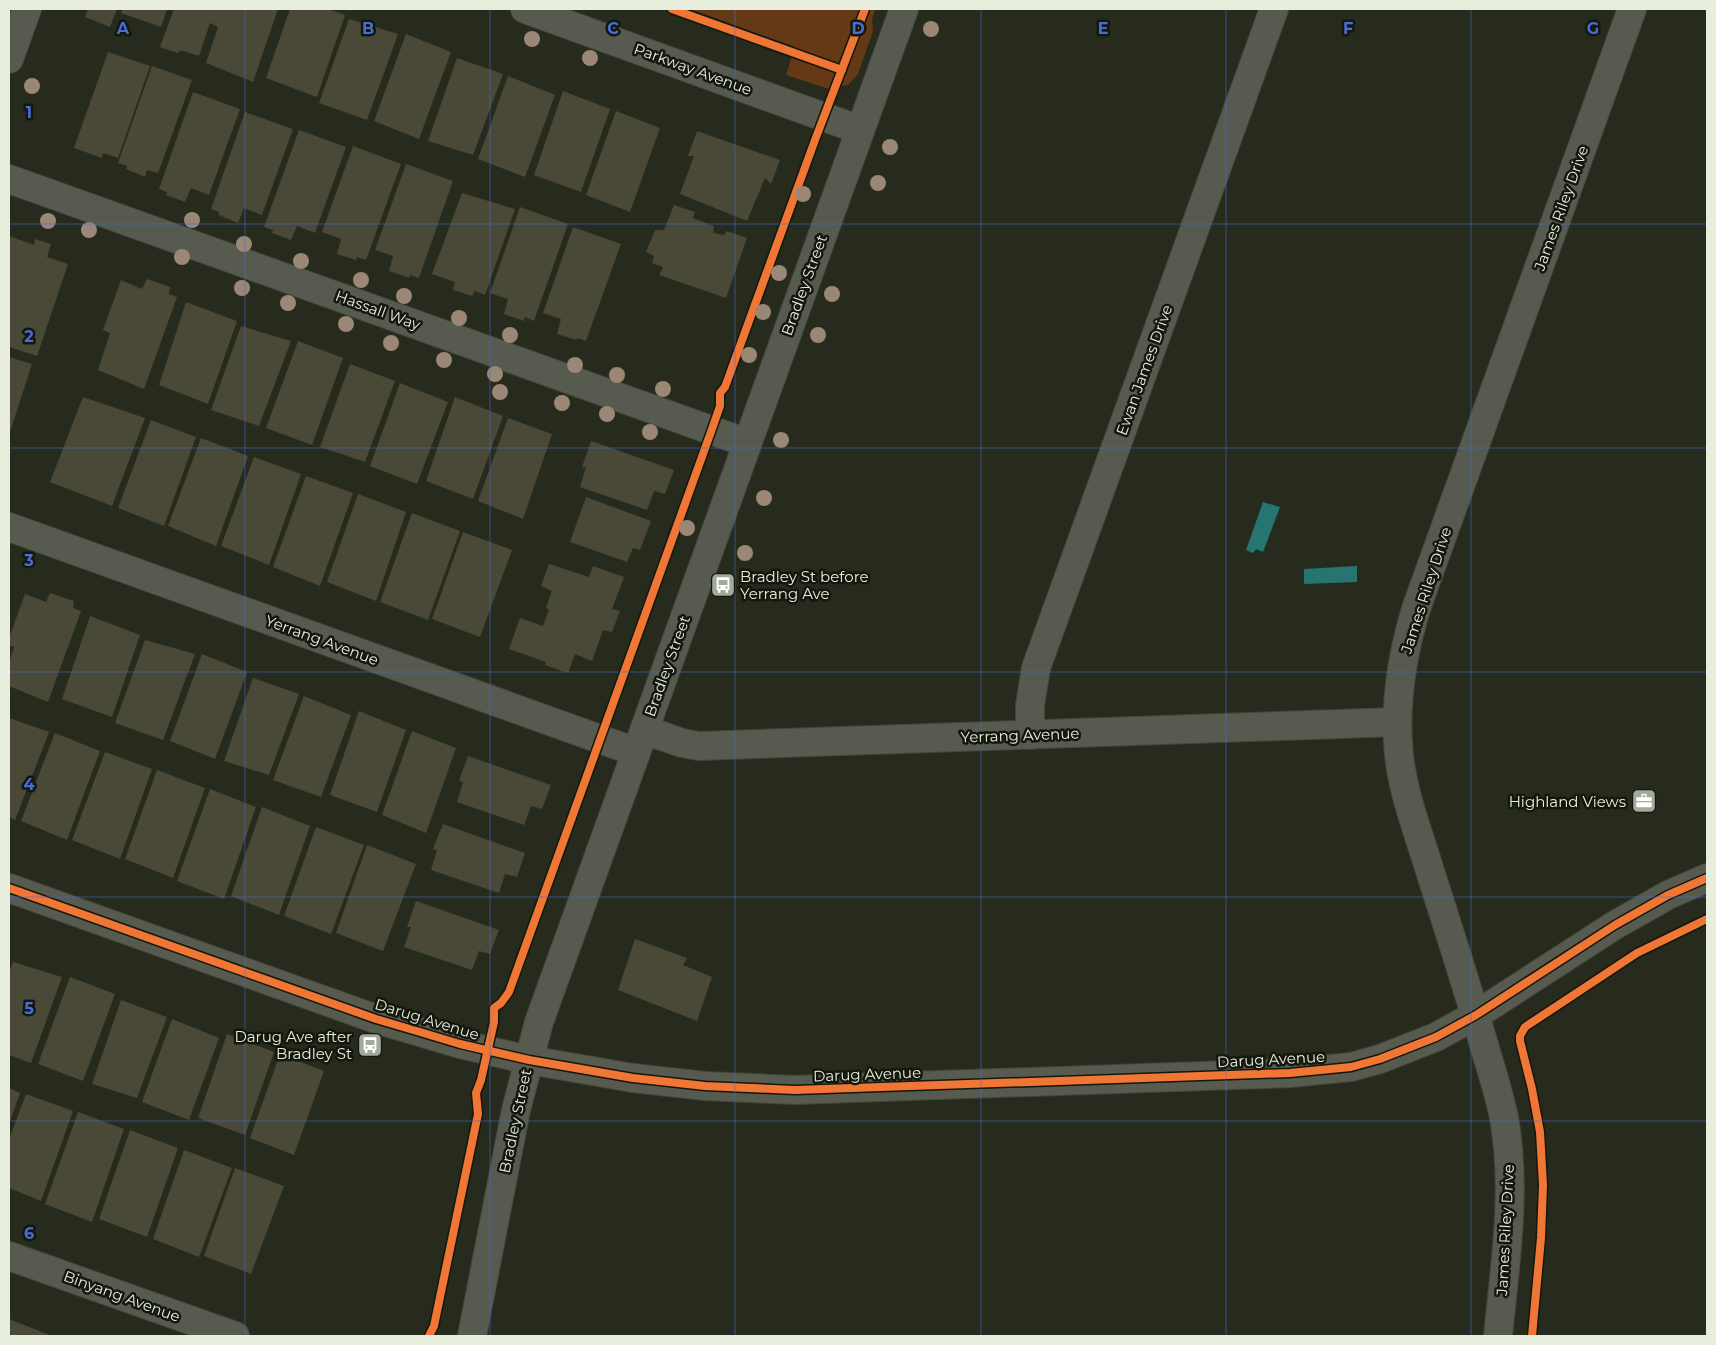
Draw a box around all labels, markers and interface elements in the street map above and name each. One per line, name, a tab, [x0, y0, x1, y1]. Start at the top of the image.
text: A	[116, 19, 130, 38]
text: B	[362, 19, 374, 38]
text: C	[607, 19, 619, 38]
text: D	[851, 19, 865, 38]
text: E	[1098, 19, 1108, 38]
text: F	[1343, 19, 1353, 38]
text: G	[1587, 19, 1599, 38]
street label: Parkway Avenue	[631, 39, 755, 99]
text: 1	[26, 103, 32, 122]
street label: James Riley Drive	[1529, 143, 1592, 274]
street label: Bradley Street	[777, 232, 831, 338]
street label: Hassall Way	[333, 286, 424, 334]
street label: Ewan James Drive	[1112, 302, 1176, 438]
text: 2	[24, 327, 34, 346]
street label: James Riley Drive	[1396, 524, 1455, 657]
text: 3	[23, 551, 34, 570]
place label: Bradley St before Yerrang Ave	[740, 567, 869, 603]
bus stop icon: Bradley St before Yerrang Ave	[710, 572, 736, 598]
street label: Yerrang Avenue	[263, 611, 381, 669]
street label: Bradley Street	[640, 613, 694, 719]
street label: Yerrang Avenue	[960, 723, 1080, 747]
text: 4	[23, 775, 35, 794]
office icon: Highland Views	[1631, 788, 1657, 814]
place label: Highland Views	[1509, 792, 1626, 811]
street label: Darug Avenue	[373, 994, 481, 1044]
text: 5	[24, 999, 34, 1018]
place label: Darug Ave after Bradley St	[234, 1027, 352, 1063]
bus stop icon: Darug Ave after Bradley St	[357, 1032, 383, 1058]
street label: Darug Avenue	[1216, 1047, 1326, 1071]
street label: Darug Avenue	[813, 1063, 921, 1085]
street label: Bradley Street	[495, 1067, 535, 1175]
street label: James Riley Drive	[1492, 1164, 1518, 1297]
text: 6	[24, 1224, 34, 1243]
street label: Binyang Avenue	[61, 1266, 183, 1326]

